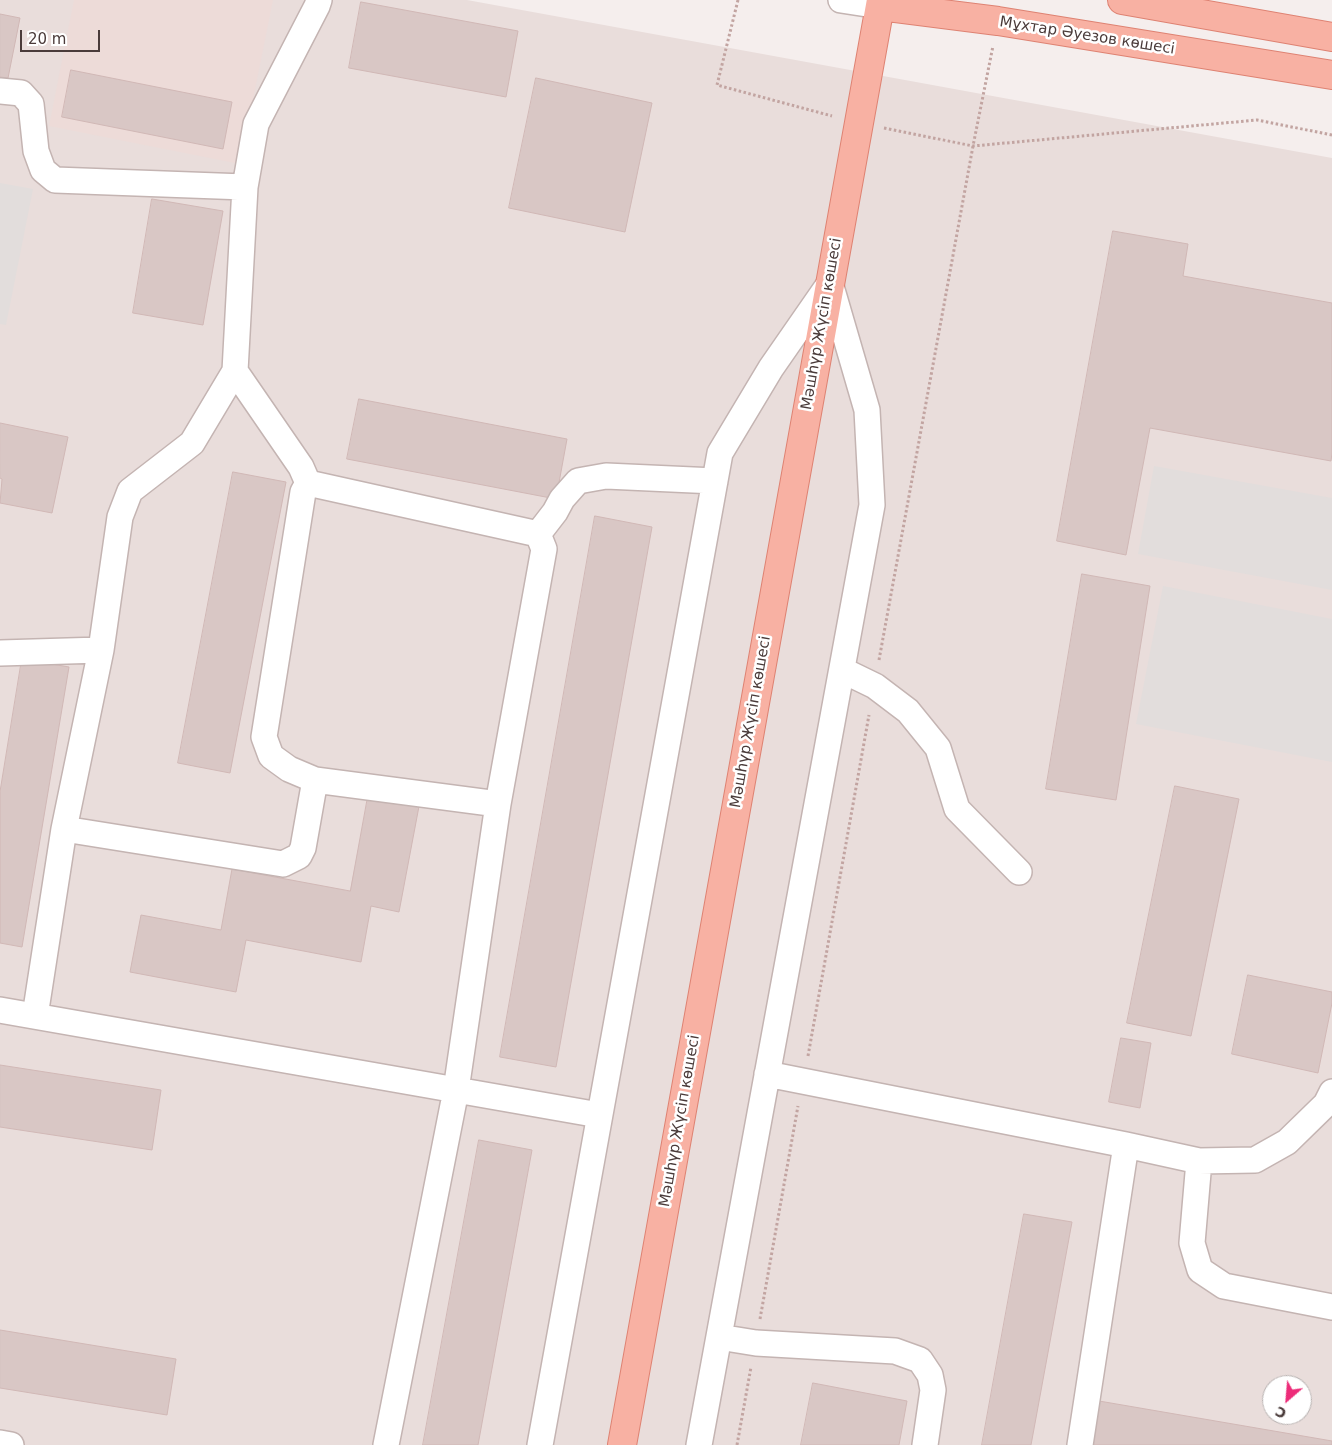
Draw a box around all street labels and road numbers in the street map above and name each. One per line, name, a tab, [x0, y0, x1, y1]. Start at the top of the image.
street label: Мұхтар Әуезов көшесі	[998, 13, 1176, 59]
street label: Мәшһүр Жүсіп көшесі	[798, 237, 846, 411]
street label: Мәшһүр Жүсіп көшесі	[727, 635, 775, 809]
street label: Мәшһүр Жүсіп көшесі	[656, 1034, 704, 1208]

